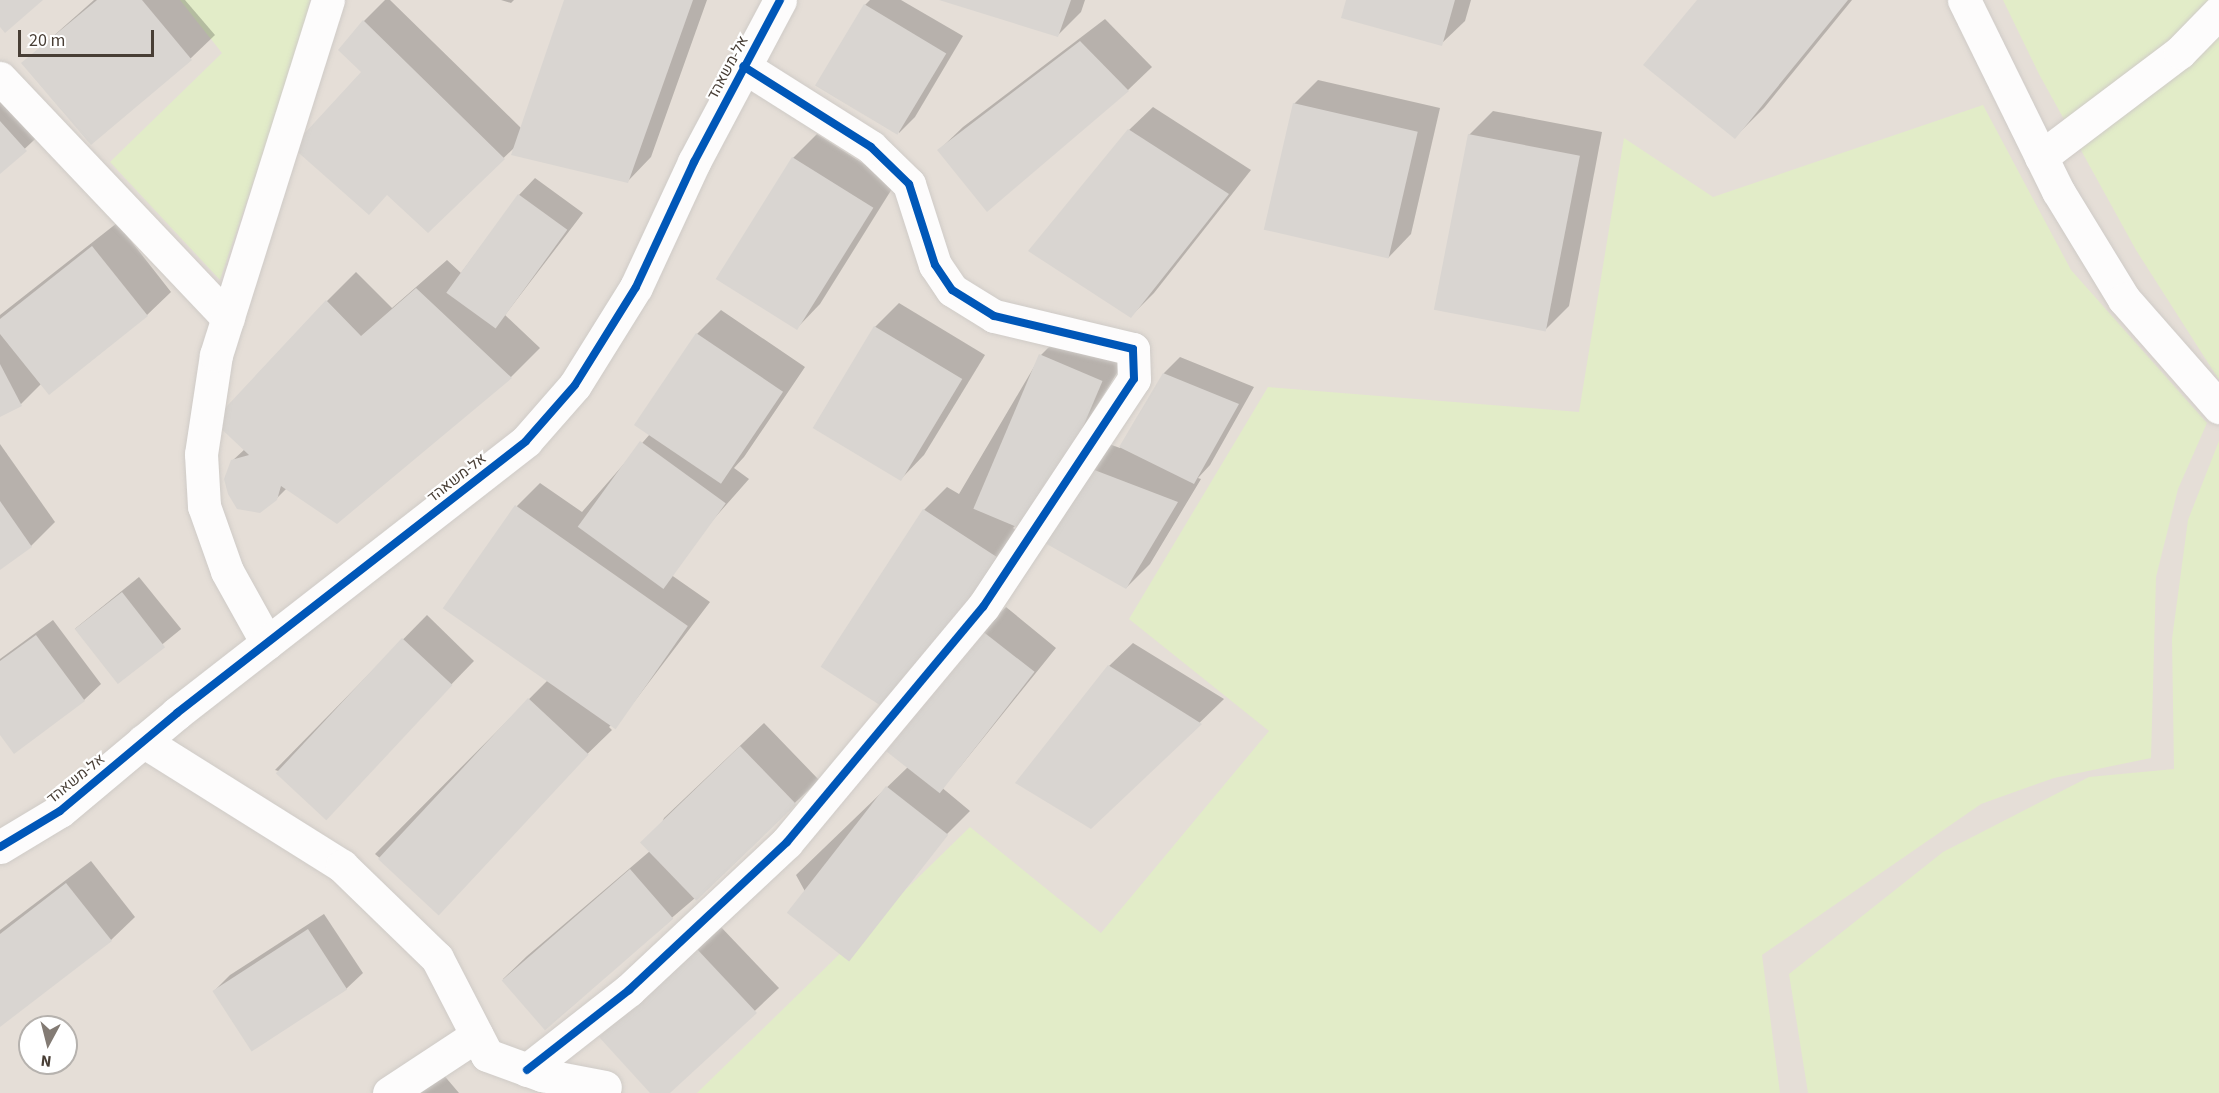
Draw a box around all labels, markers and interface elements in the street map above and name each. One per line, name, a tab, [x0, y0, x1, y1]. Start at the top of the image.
scale bar	[21, 18, 158, 56]
text: 20 m	[29, 28, 65, 53]
street label: אל-משאהד	[704, 33, 752, 103]
street label: אל-משאהד	[424, 449, 490, 507]
street label: אל-משאהד	[43, 750, 109, 808]
north arrow	[18, 1015, 78, 1075]
text: N	[39, 1049, 53, 1072]

